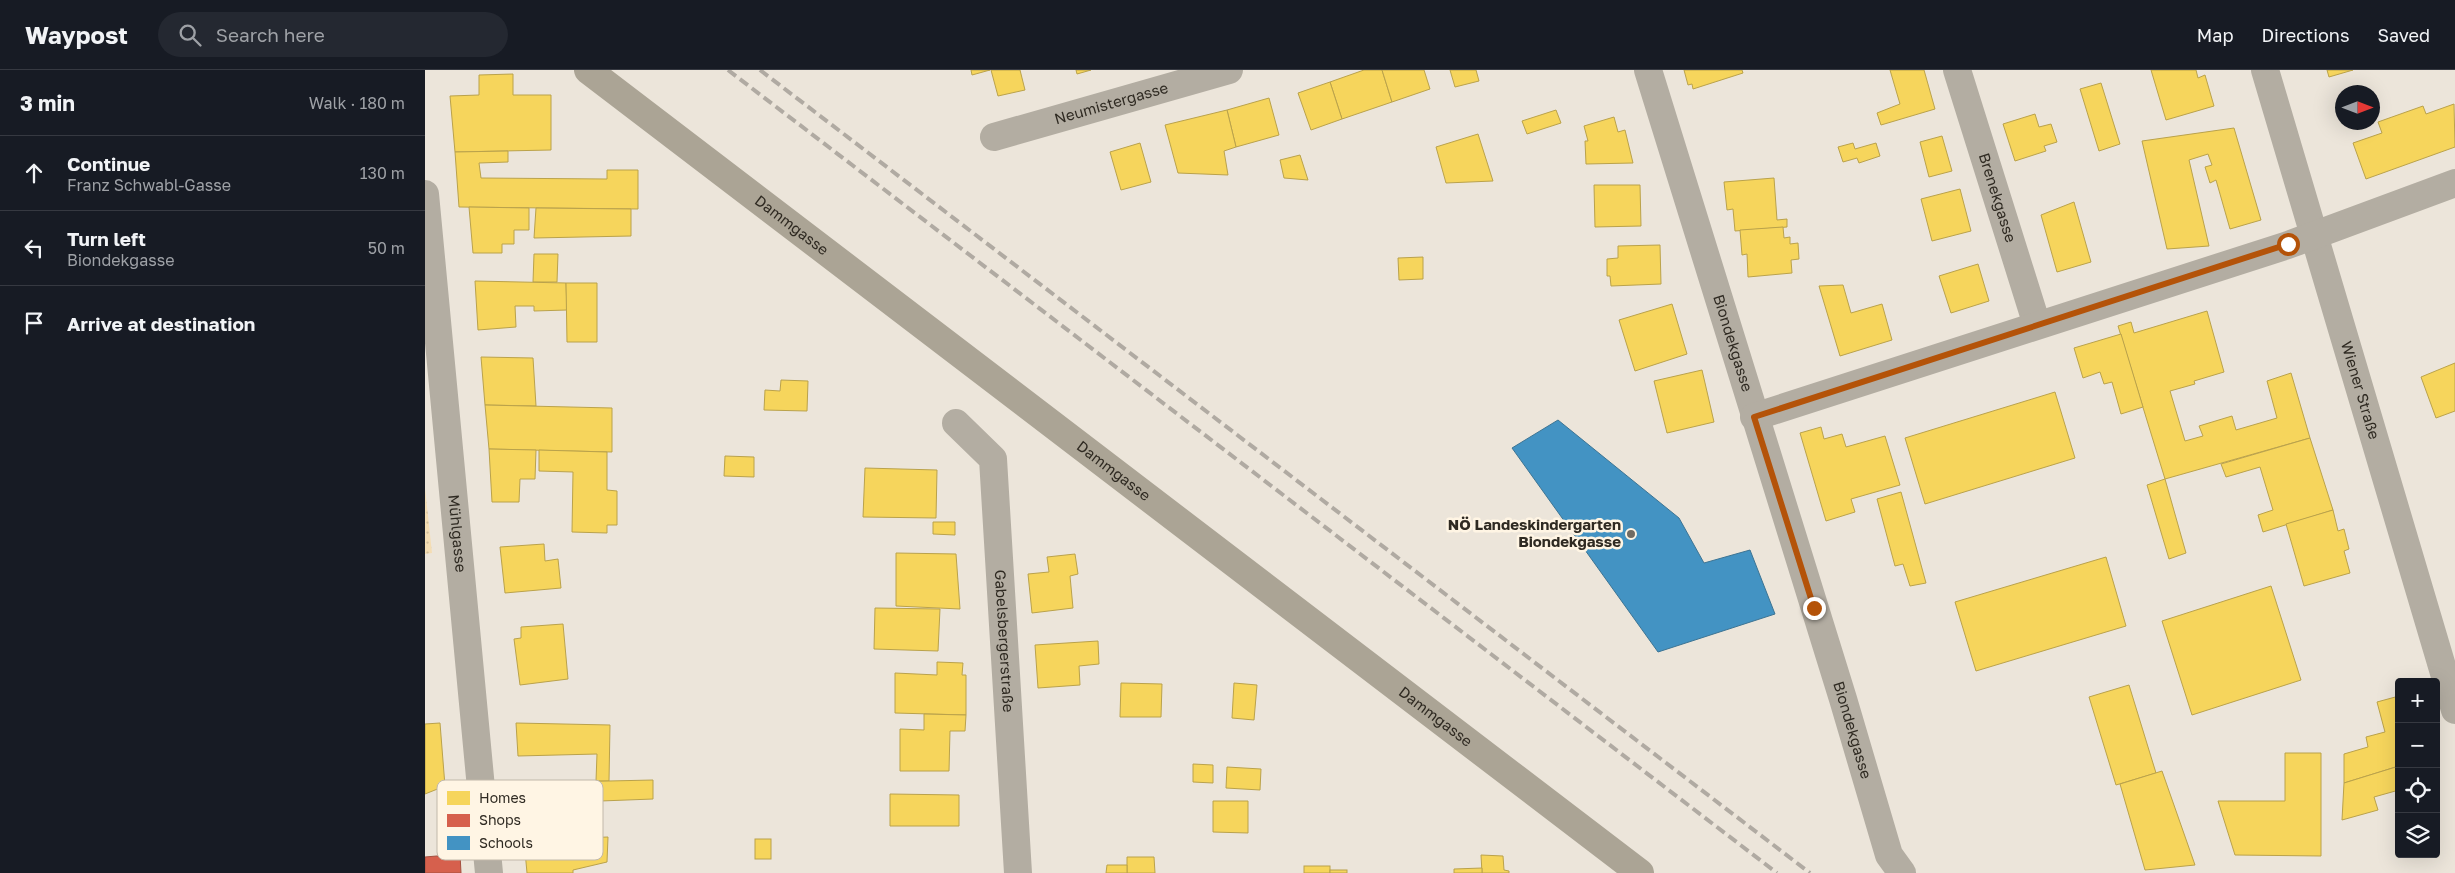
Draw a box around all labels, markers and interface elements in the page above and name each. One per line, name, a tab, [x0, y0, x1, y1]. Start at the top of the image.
search box	[158, 12, 508, 57]
text: Waypost	[25, 20, 128, 49]
icon: search	[176, 21, 204, 49]
text: Search here	[216, 23, 325, 46]
text: Map	[2197, 24, 2233, 46]
text: Directions	[2261, 24, 2349, 46]
text: Saved	[2377, 24, 2430, 46]
street label: Neumistergasse	[1052, 78, 1170, 127]
north arrow	[2335, 85, 2380, 130]
text: 3 min	[20, 90, 75, 116]
text: Walk · 180 m	[309, 93, 405, 113]
street label: Brenekgasse	[1976, 151, 2021, 245]
text: Continue	[67, 152, 150, 175]
icon: ahead	[20, 159, 48, 187]
text: 130 m	[360, 163, 405, 183]
text: Franz Schwabl-Gasse	[67, 175, 231, 195]
street label: Dammgasse	[752, 191, 833, 259]
text: Turn left	[67, 227, 146, 250]
route start	[2277, 233, 2300, 256]
icon: left	[20, 234, 48, 262]
text: 50 m	[368, 238, 405, 258]
text: Biondekgasse	[67, 250, 174, 270]
street label: Biondekgasse	[1710, 292, 1757, 394]
icon: arrive	[20, 309, 48, 337]
text: Arrive at destination	[67, 312, 255, 335]
street label: Wiener Straße	[2338, 339, 2384, 441]
street label: Dammgasse	[1074, 436, 1155, 504]
street label: Mühlgasse	[445, 494, 471, 573]
place label: NÖ Landeskindergarten Biondekgasse	[1448, 515, 1621, 550]
marker: NÖ Landeskindergarten Biondekgasse	[1625, 528, 1637, 540]
street label: Gabelsbergerstraße	[992, 569, 1018, 713]
route end	[1803, 597, 1826, 620]
map controls	[2395, 678, 2440, 858]
button: +	[2395, 678, 2440, 723]
street label: Biondekgasse	[1830, 679, 1876, 781]
street label: Dammgasse	[1396, 682, 1477, 750]
button: −	[2395, 723, 2440, 768]
button: locate	[2395, 768, 2440, 813]
legend	[437, 780, 603, 860]
text: Homes	[479, 789, 526, 806]
text: Shops	[479, 811, 521, 828]
button: layers	[2395, 813, 2440, 858]
text: Schools	[479, 834, 533, 851]

